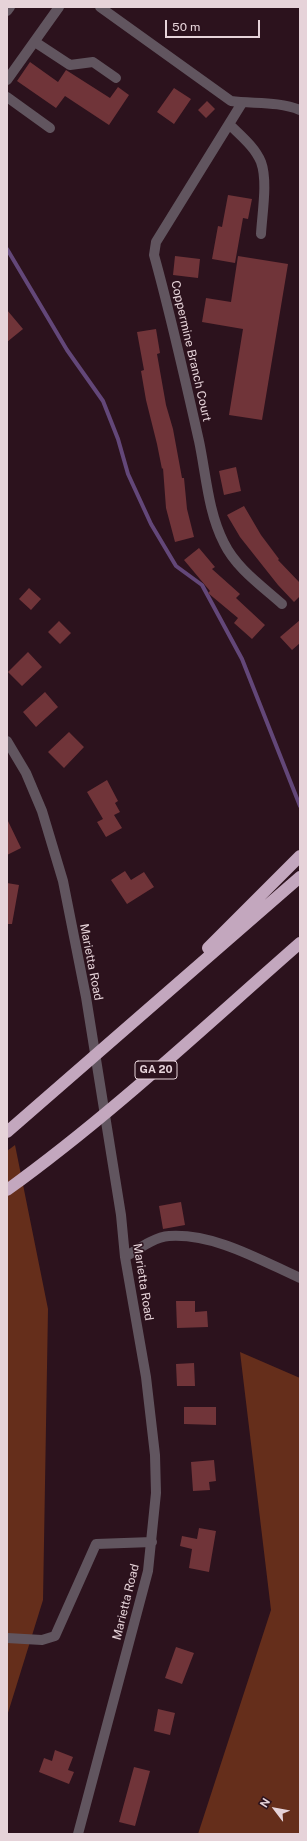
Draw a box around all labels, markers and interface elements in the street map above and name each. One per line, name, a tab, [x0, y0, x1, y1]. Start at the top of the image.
scale bar	[167, 12, 262, 38]
text: 50 m	[172, 20, 200, 34]
street label: Coppermine Branch Court	[168, 279, 214, 423]
street label: Marietta Road	[76, 922, 106, 1002]
road number: GA 20	[135, 1061, 177, 1079]
street label: Marietta Road	[130, 1242, 156, 1322]
street label: Marietta Road	[110, 1562, 142, 1642]
north arrow	[255, 1789, 295, 1829]
text: N	[257, 1796, 272, 1809]

